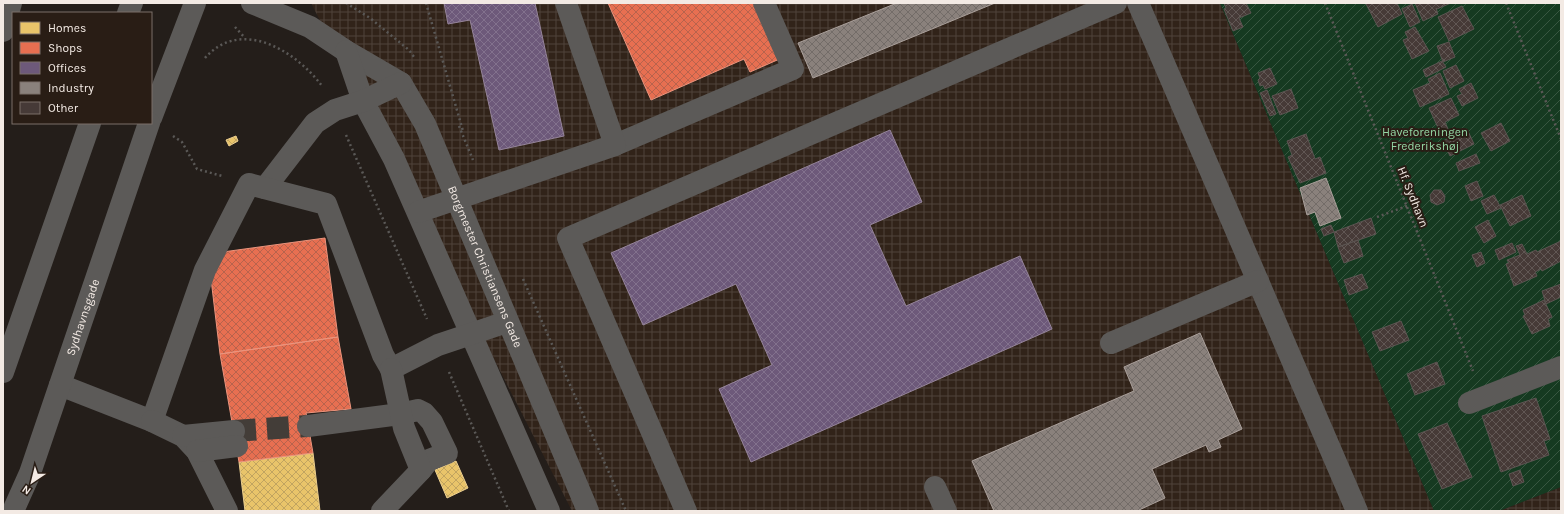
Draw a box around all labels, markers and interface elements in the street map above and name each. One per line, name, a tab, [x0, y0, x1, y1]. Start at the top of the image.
legend	[12, 12, 152, 124]
text: Homes	[48, 21, 86, 35]
text: Shops	[48, 41, 82, 55]
text: Offices	[48, 61, 86, 75]
text: Industry	[48, 81, 94, 95]
text: Other	[48, 101, 79, 115]
park label: Haveforeningen Frederikshøj	[1382, 125, 1468, 153]
street label: Hf. Sydhavn	[1394, 165, 1432, 229]
street label: Borgmester Christiansens Gade	[445, 184, 525, 350]
street label: Sydhavnsgade	[63, 277, 102, 358]
north arrow	[12, 462, 52, 502]
text: N	[20, 482, 34, 497]

